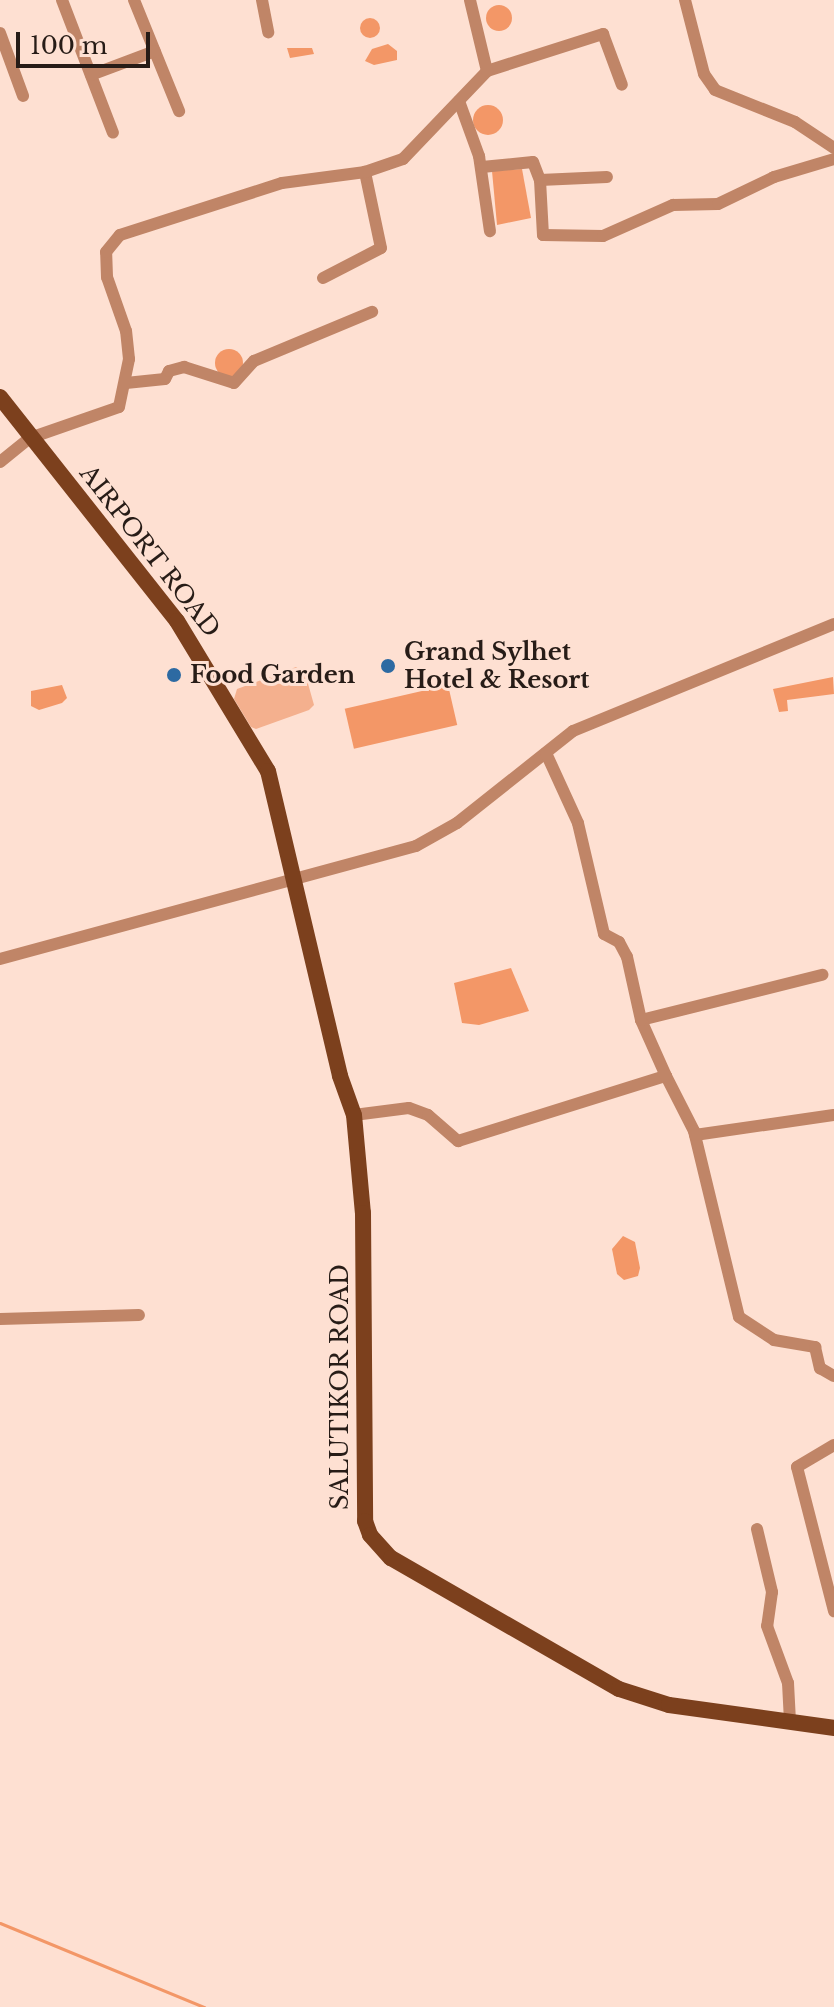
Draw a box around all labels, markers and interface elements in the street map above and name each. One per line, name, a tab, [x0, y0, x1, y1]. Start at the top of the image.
scale bar	[20, 16, 154, 66]
text: 100 m	[30, 31, 108, 60]
street label: AIRPORT ROAD	[74, 459, 226, 643]
place label: Grand Sylhet Hotel & Resort	[404, 638, 589, 694]
marker: Grand Sylhet Hotel & Resort	[379, 657, 397, 675]
place label: Food Garden	[190, 661, 355, 689]
marker: Food Garden	[165, 666, 183, 684]
street label: SALUTIKOR ROAD	[326, 1264, 354, 1510]

